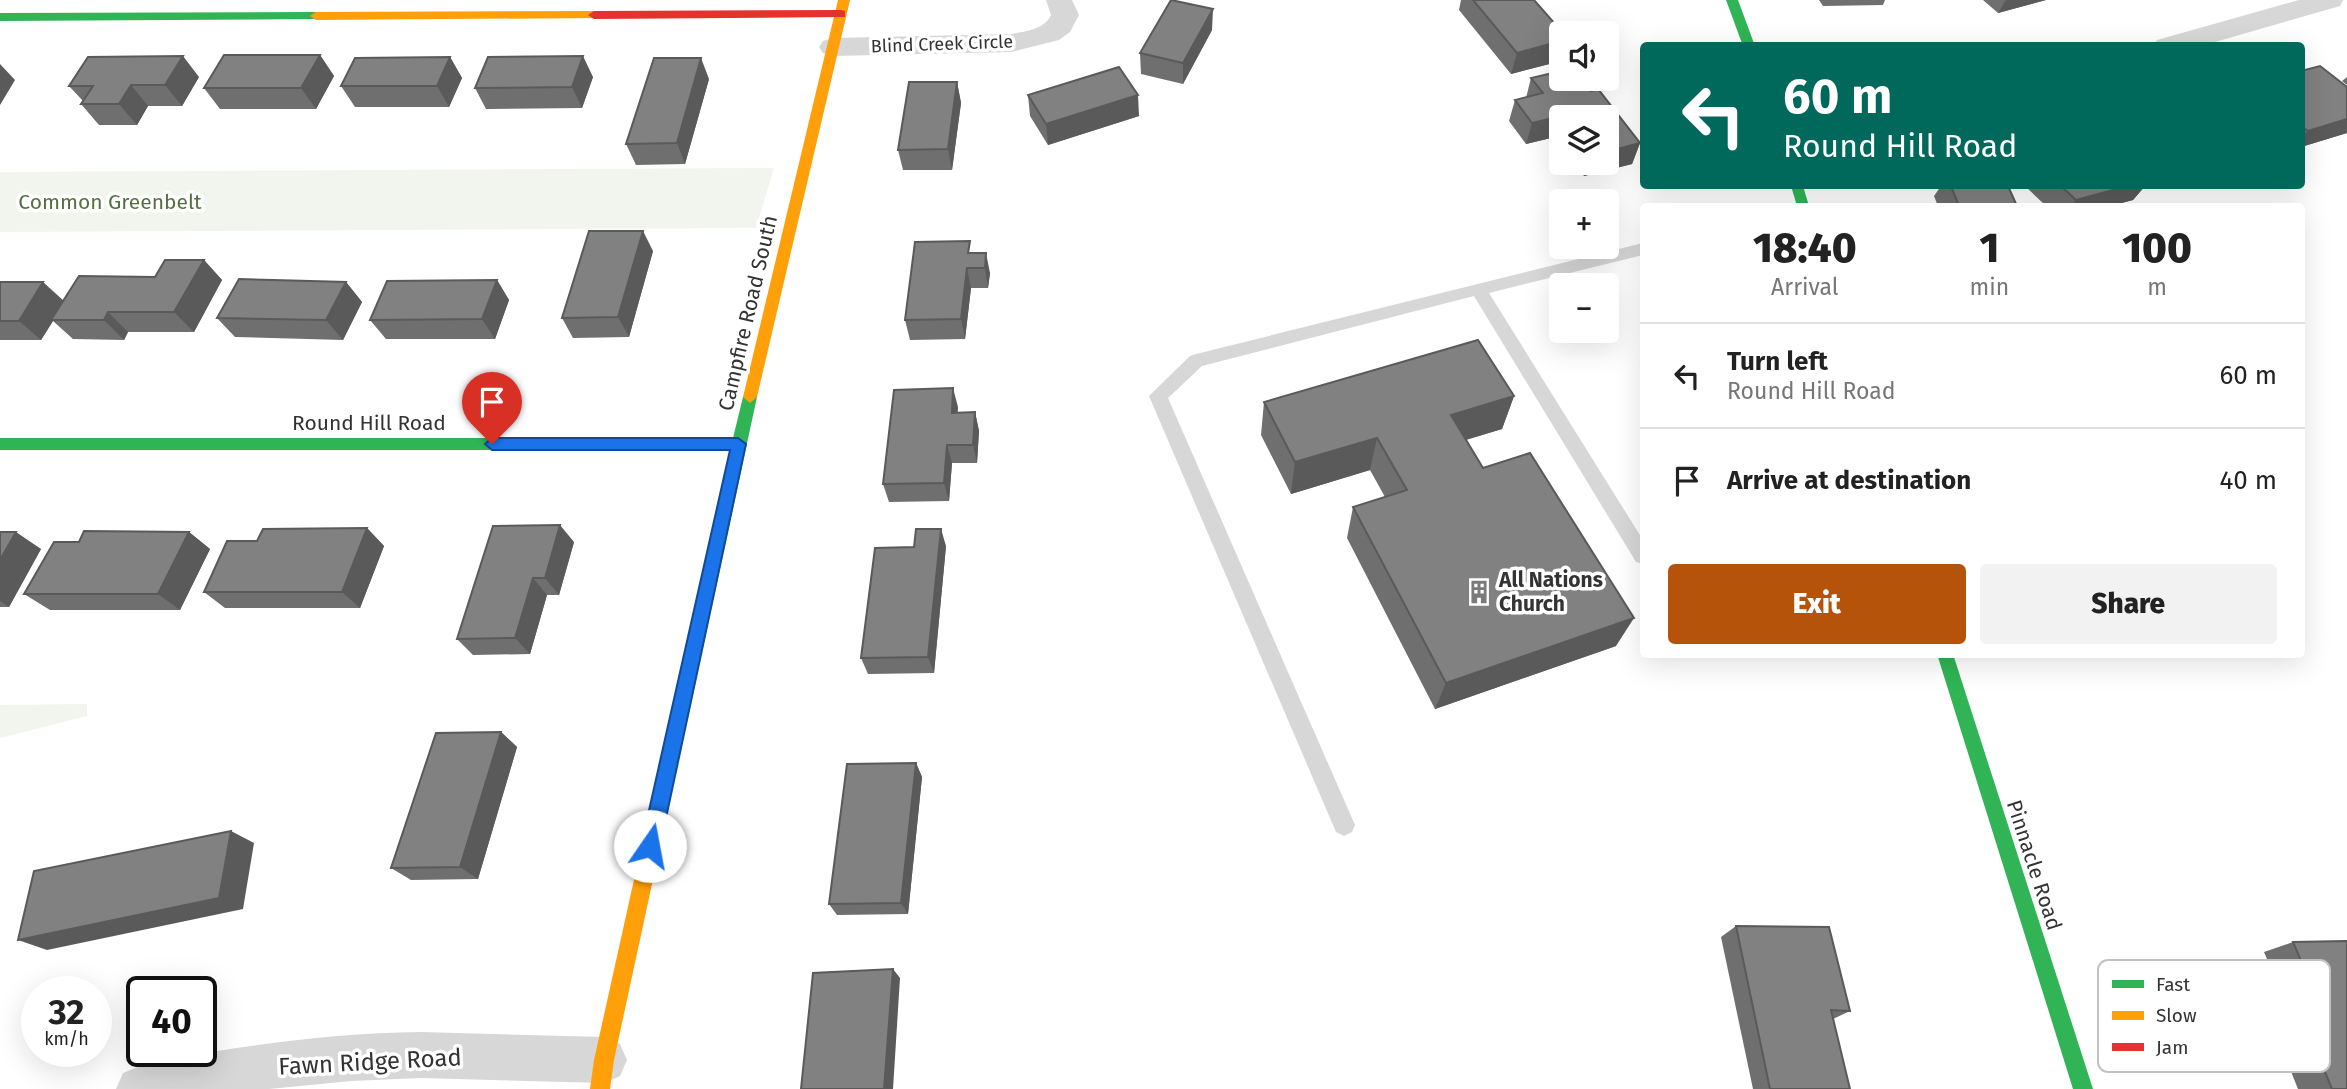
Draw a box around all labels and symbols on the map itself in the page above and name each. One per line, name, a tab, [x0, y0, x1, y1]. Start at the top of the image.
street label: Blind Creek Circle	[870, 31, 1014, 57]
park label: Common Greenbelt	[18, 189, 202, 215]
street label: Campfire Road South	[713, 213, 783, 413]
pin	[462, 372, 522, 444]
street label: Round Hill Road	[292, 410, 446, 436]
place label: All Nations Church	[1498, 567, 1603, 617]
building icon: All Nations Church	[1465, 578, 1493, 606]
street label: Pinnacle Road	[2001, 796, 2067, 934]
position arrow	[613, 809, 687, 883]
legend	[2098, 960, 2330, 1072]
text: Fast	[2156, 973, 2190, 996]
speed limit sign: 40	[126, 976, 217, 1067]
text: Slow	[2156, 1004, 2197, 1027]
text: Jam	[2156, 1036, 2188, 1059]
street label: Fawn Ridge Road	[278, 1043, 462, 1081]

